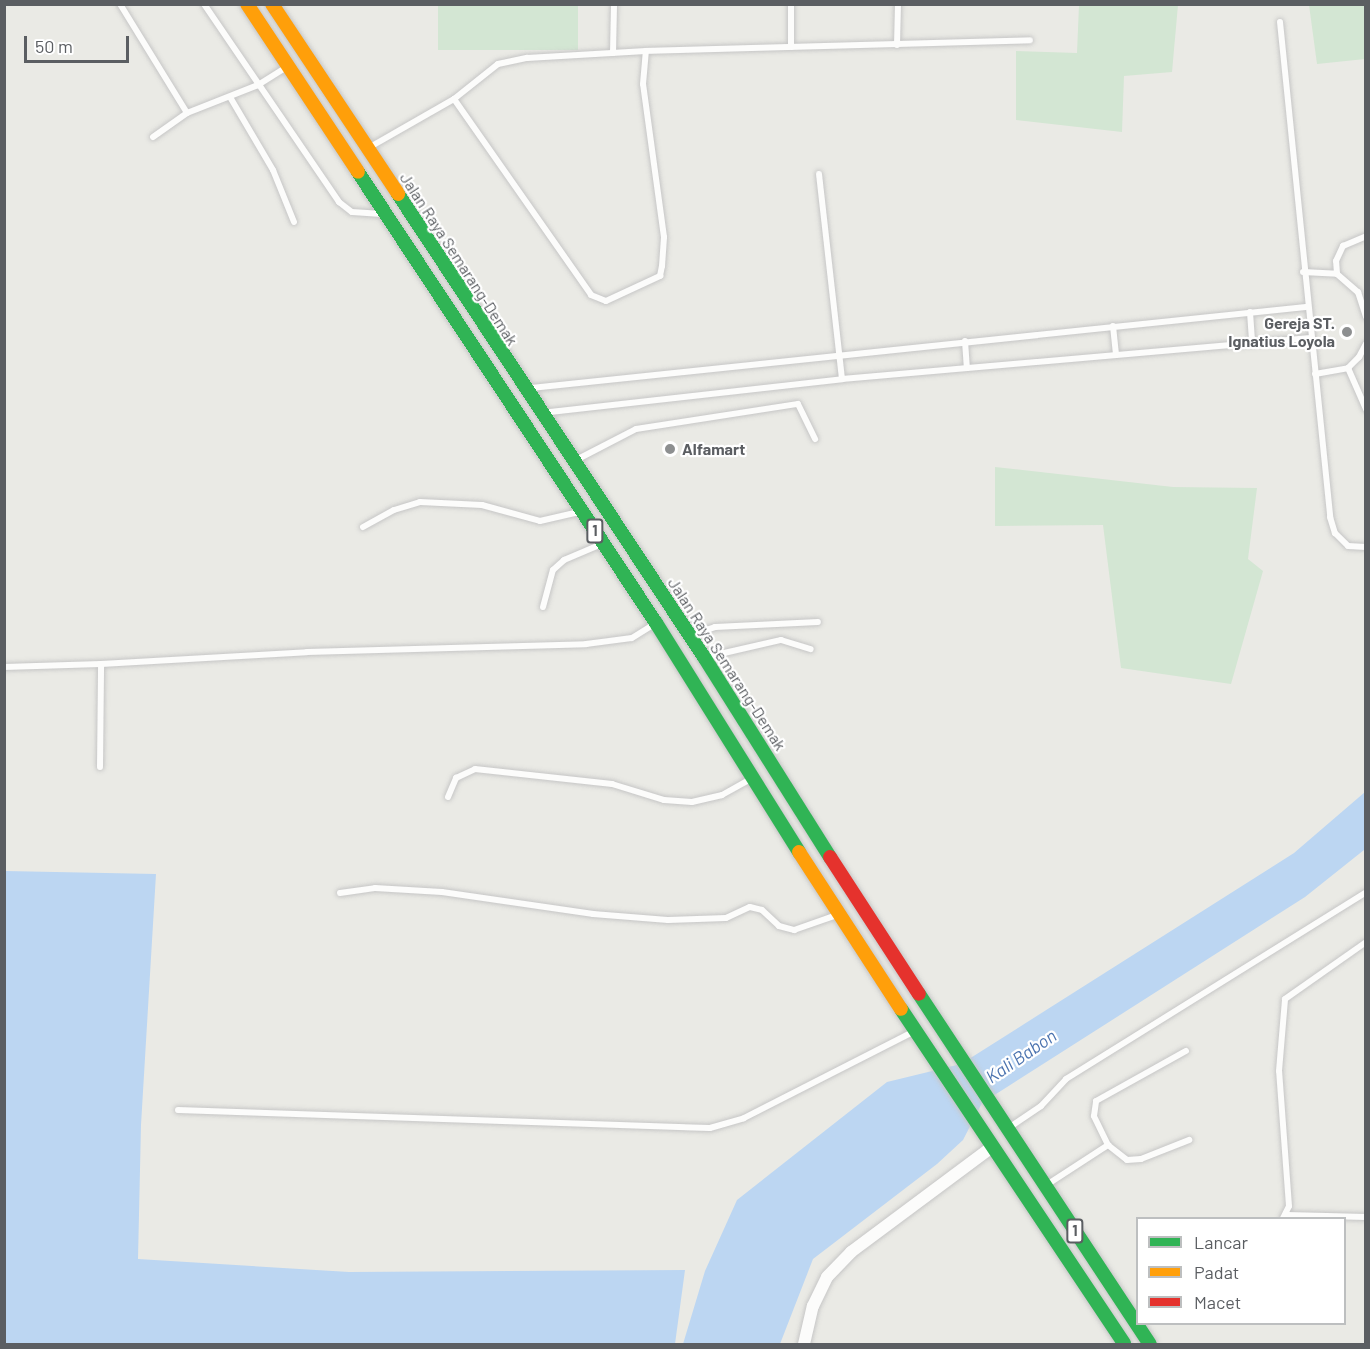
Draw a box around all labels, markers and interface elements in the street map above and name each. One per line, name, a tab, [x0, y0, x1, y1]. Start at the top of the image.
scale bar	[27, 24, 132, 62]
text: 50 m	[35, 35, 73, 57]
street label: Jalan Raya Semarang-Demak	[396, 169, 522, 349]
place label: Gereja ST. Ignatius Loyola	[1228, 313, 1335, 351]
marker: Gereja ST. Ignatius Loyola	[1340, 325, 1354, 339]
place label: Alfamart	[682, 439, 745, 459]
marker: Alfamart	[663, 442, 677, 456]
road number: 1	[586, 519, 604, 543]
street label: Jalan Raya Semarang-Demak	[664, 574, 790, 754]
water label: Kali Babon	[982, 1025, 1060, 1087]
legend	[1136, 1217, 1346, 1325]
road number: 1	[1066, 1219, 1084, 1243]
text: Lancar	[1194, 1231, 1248, 1253]
text: Padat	[1194, 1261, 1239, 1283]
text: Macet	[1194, 1291, 1241, 1313]

